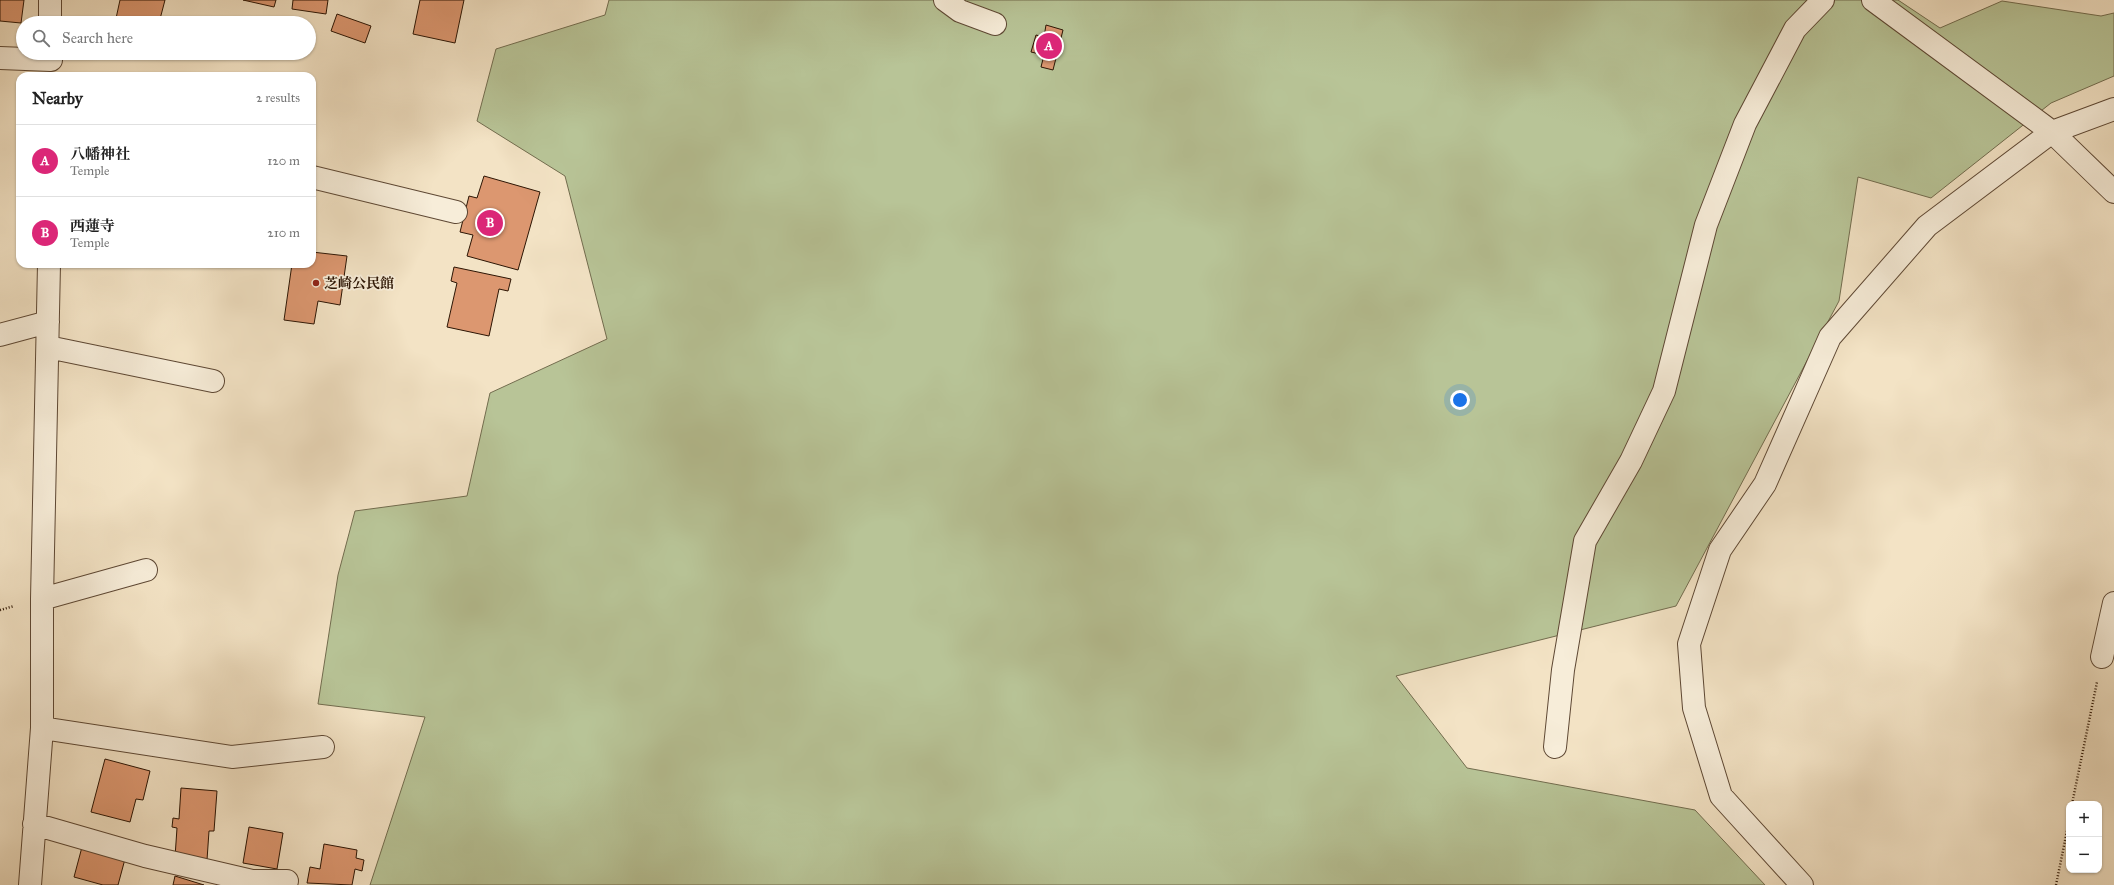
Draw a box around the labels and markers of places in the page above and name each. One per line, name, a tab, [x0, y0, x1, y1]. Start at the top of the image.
pin: A	[1036, 31, 1062, 61]
pin: B	[477, 208, 503, 238]
place label: 芝崎公民館	[324, 275, 394, 292]
marker: 芝崎公民館	[311, 278, 321, 288]

